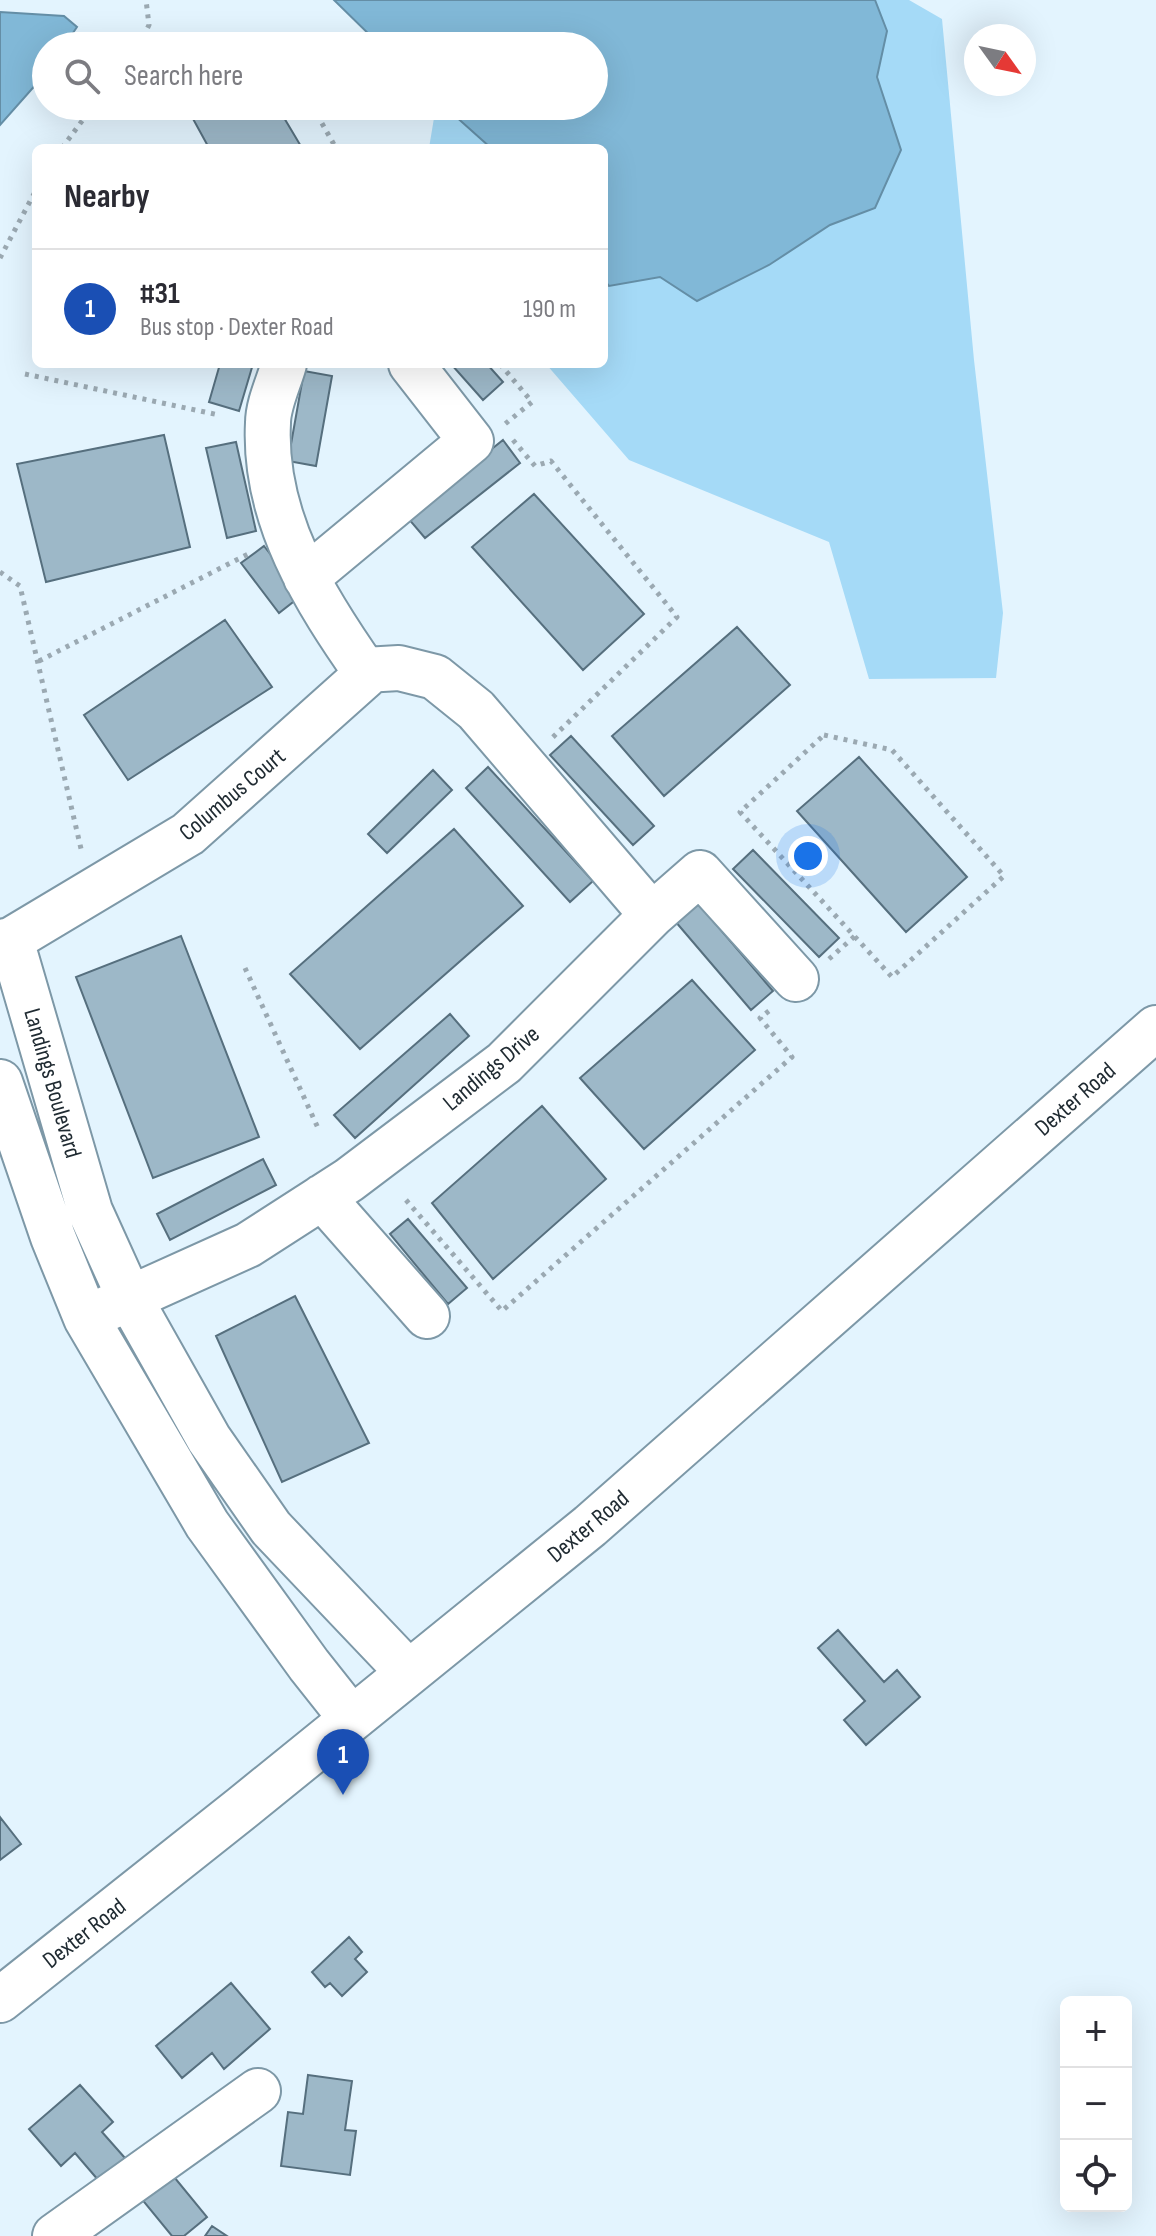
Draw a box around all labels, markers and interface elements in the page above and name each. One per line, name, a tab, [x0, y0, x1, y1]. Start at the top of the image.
north arrow	[964, 24, 1036, 96]
search box	[32, 32, 608, 120]
icon: search	[60, 54, 104, 98]
text: Search here	[124, 58, 243, 94]
text: Nearby	[64, 176, 150, 217]
text: #31	[140, 276, 180, 312]
text: 1	[85, 294, 95, 325]
text: 190 m	[523, 294, 576, 325]
text: Bus stop · Dexter Road	[140, 312, 334, 343]
street label: Columbus Court	[173, 742, 291, 847]
your location	[788, 836, 828, 876]
street label: Landings Boulevard	[17, 1005, 88, 1161]
street label: Landings Drive	[437, 1020, 545, 1117]
street label: Dexter Road	[1029, 1056, 1122, 1142]
street label: Dexter Road	[542, 1484, 635, 1569]
pin: 1	[317, 1729, 369, 1795]
street label: Dexter Road	[37, 1892, 132, 1975]
map controls	[1060, 1996, 1132, 2212]
button: +	[1060, 1996, 1132, 2068]
button: −	[1060, 2068, 1132, 2140]
button: locate	[1060, 2140, 1132, 2212]

